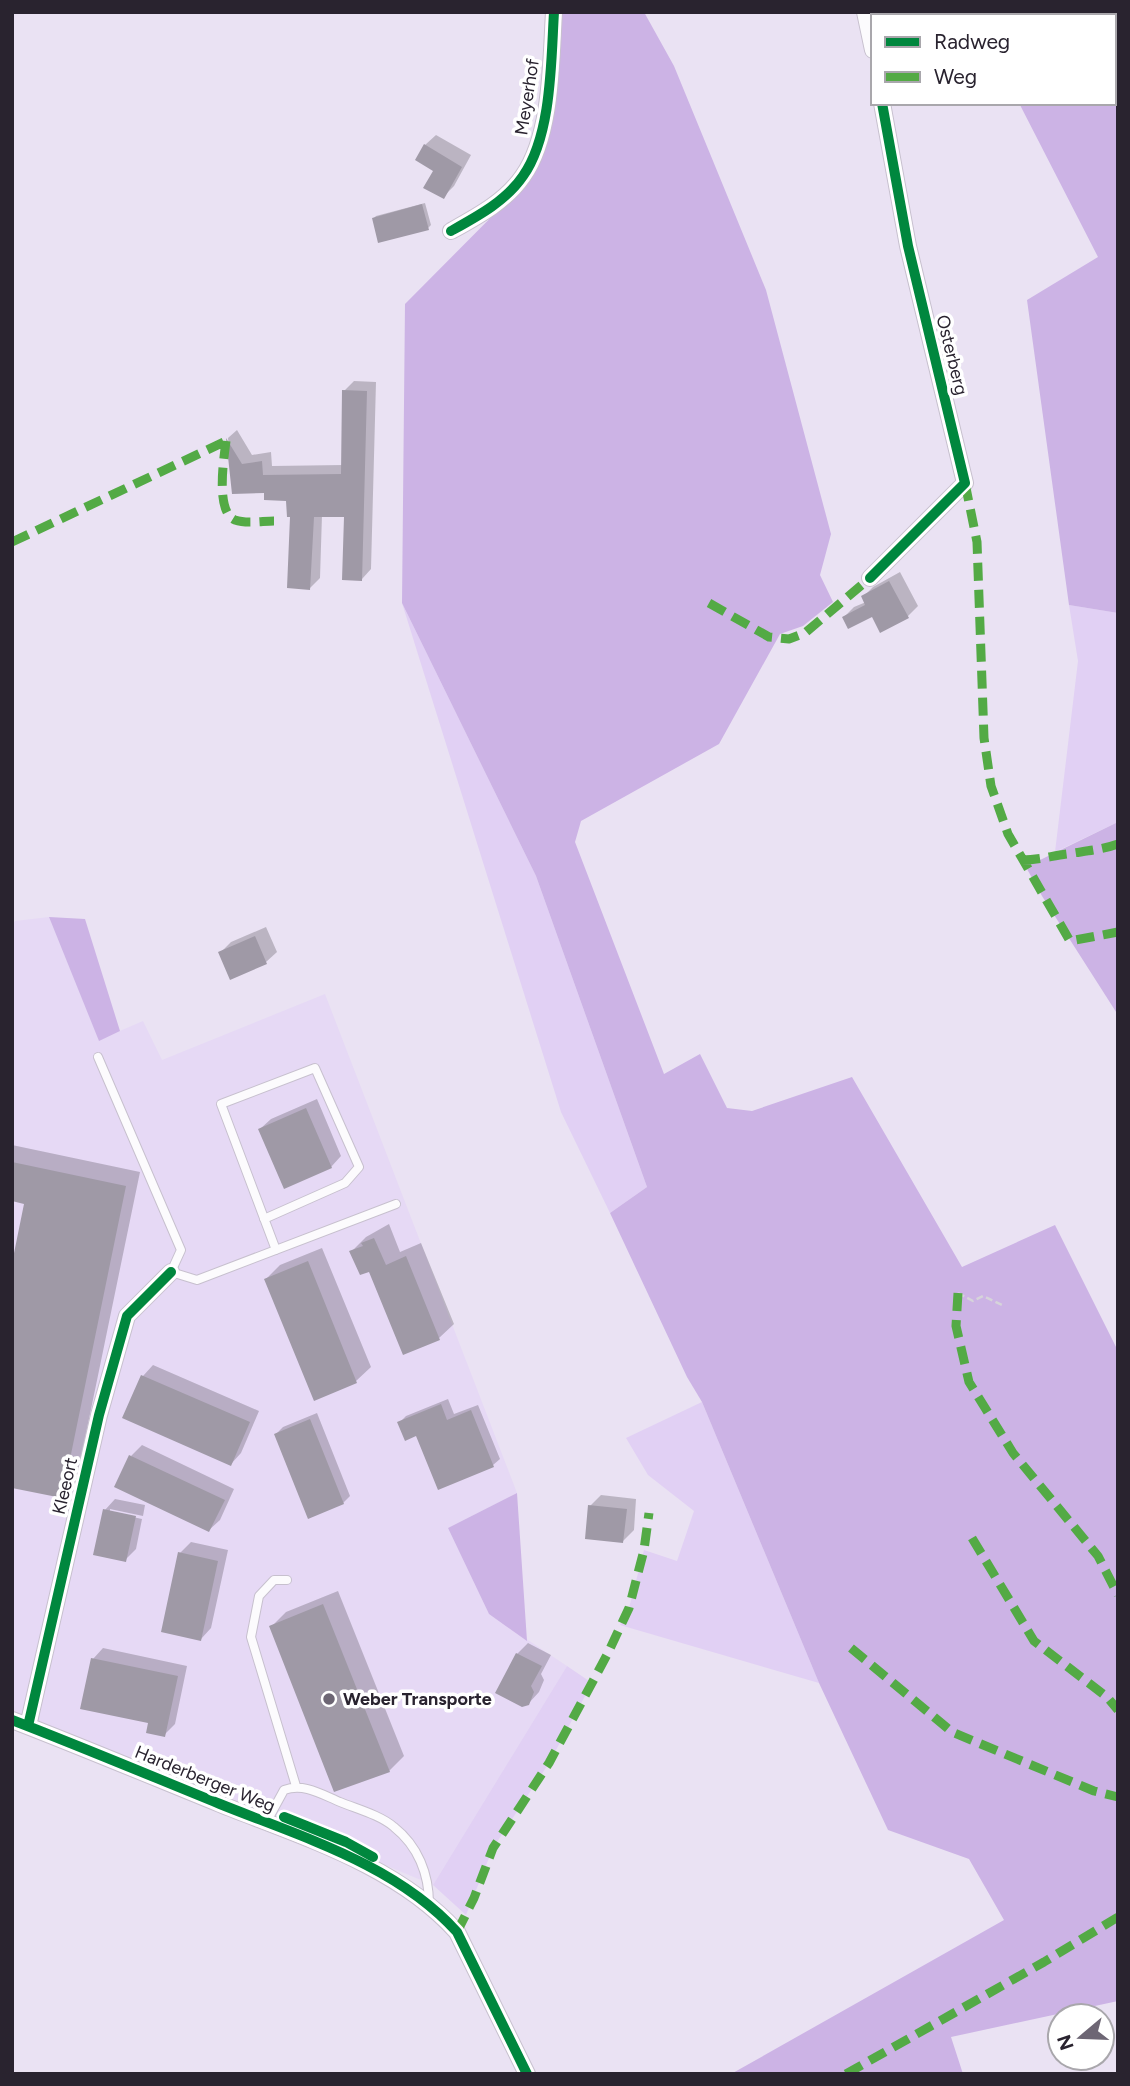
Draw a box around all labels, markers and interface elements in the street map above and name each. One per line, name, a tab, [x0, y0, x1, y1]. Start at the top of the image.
legend	[871, 14, 1116, 105]
text: Radweg	[934, 29, 1010, 54]
street label: Meyerhof	[510, 57, 544, 137]
text: Weg	[934, 64, 977, 89]
street label: Osterberg	[931, 313, 973, 397]
street label: Kleeort	[48, 1455, 82, 1517]
place label: Weber Transporte	[343, 1688, 492, 1710]
marker: Weber Transporte	[321, 1691, 337, 1707]
street label: Harderberger Weg	[132, 1741, 278, 1817]
north arrow	[1046, 2002, 1116, 2072]
text: N	[1052, 2032, 1079, 2053]

